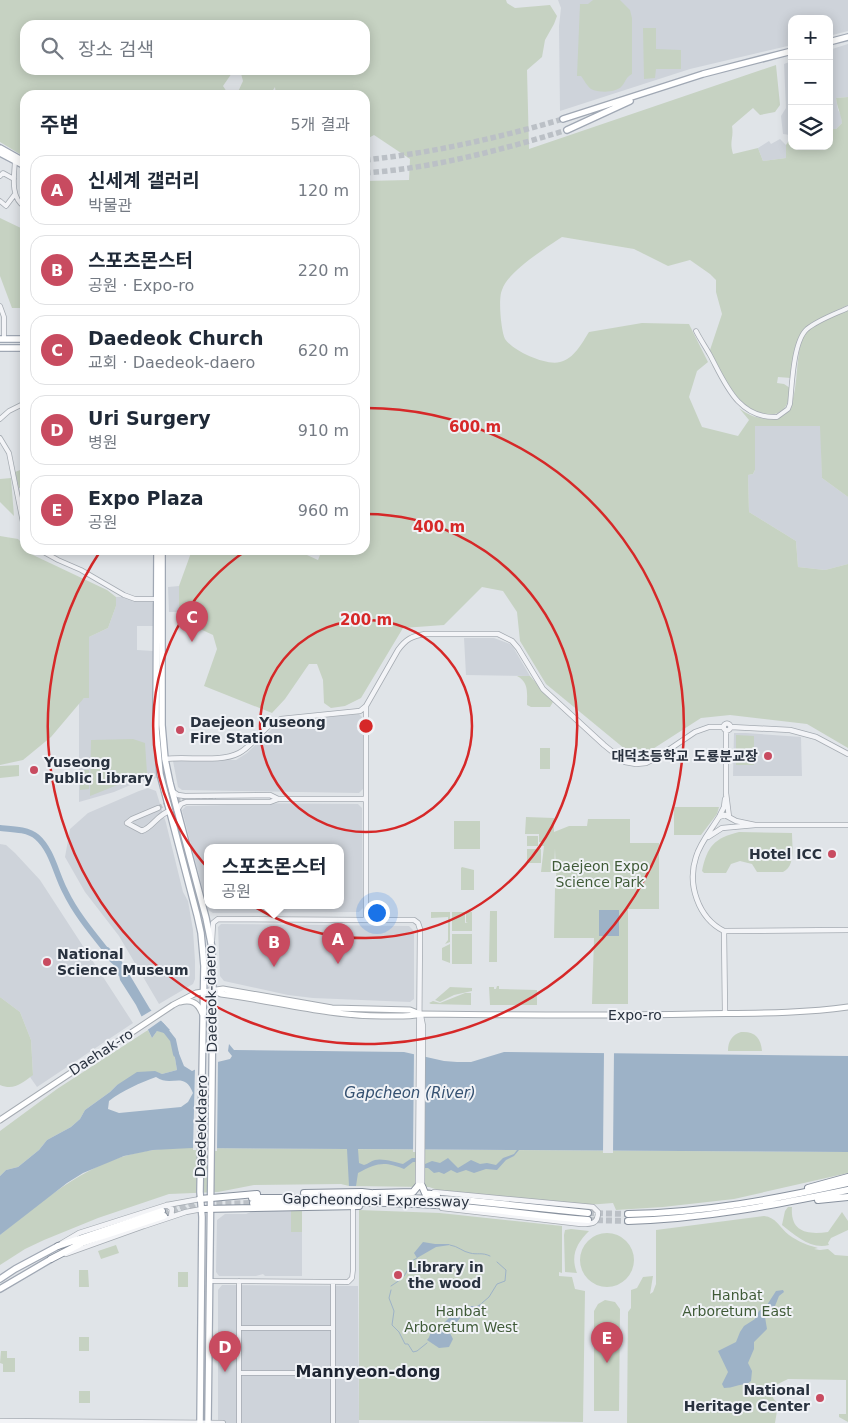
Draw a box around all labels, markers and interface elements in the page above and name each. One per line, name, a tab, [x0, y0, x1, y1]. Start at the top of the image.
map controls	[788, 15, 833, 150]
button: +	[788, 15, 833, 60]
search box	[20, 20, 370, 75]
icon: search	[38, 34, 66, 62]
text: 장소 검색	[78, 38, 154, 60]
button: −	[788, 60, 833, 105]
button: layers	[788, 105, 833, 150]
text: 주변	[40, 113, 79, 137]
text: 5개 결과	[291, 115, 350, 134]
text: 신세계 갤러리	[88, 169, 200, 191]
text: A	[51, 181, 63, 200]
text: 120 m	[298, 181, 349, 200]
text: 박물관	[88, 196, 132, 215]
text: 스포츠몬스터	[88, 249, 193, 271]
text: B	[51, 261, 63, 280]
text: 220 m	[298, 261, 349, 280]
text: 공원 · Expo-ro	[88, 276, 194, 295]
text: Daedeok Church	[88, 327, 263, 349]
text: C	[51, 341, 63, 360]
text: 620 m	[298, 341, 349, 360]
text: 교회 · Daedeok-daero	[88, 353, 255, 372]
text: Uri Surgery	[88, 407, 211, 429]
text: 600 m	[449, 418, 501, 436]
text: D	[50, 421, 64, 440]
text: 910 m	[298, 421, 349, 440]
text: 병원	[88, 433, 117, 452]
text: Expo Plaza	[88, 487, 204, 509]
text: E	[52, 501, 62, 520]
text: 960 m	[298, 501, 349, 520]
text: 공원	[88, 513, 117, 532]
text: 400 m	[413, 518, 465, 536]
pin: C	[176, 601, 208, 642]
text: 200 m	[340, 611, 392, 629]
place label: Daejeon Yuseong Fire Station	[190, 714, 326, 746]
centre of rings	[357, 717, 375, 735]
marker: Daejeon Yuseong Fire Station	[174, 724, 186, 736]
place label: 대덕초등학교 도룡분교장	[611, 748, 758, 764]
marker: 대덕초등학교 도룡분교장	[762, 750, 774, 762]
place label: Yuseong Public Library	[43, 754, 153, 786]
marker: Yuseong Public Library	[28, 764, 40, 776]
popup	[204, 844, 344, 909]
place label: Hotel ICC	[749, 846, 822, 862]
marker: Hotel ICC	[826, 848, 838, 860]
text: 스포츠몬스터	[222, 855, 326, 877]
park label: Daejeon Expo Science Park	[552, 858, 648, 890]
text: 공원	[222, 882, 251, 901]
your location	[364, 900, 390, 926]
pin: A	[322, 923, 354, 964]
pin: B	[258, 926, 290, 967]
street label: Daedeok-daero	[202, 945, 220, 1053]
place label: National Science Museum	[57, 946, 189, 978]
marker: National Science Museum	[41, 956, 53, 968]
street label: Expo-ro	[608, 1007, 662, 1023]
street label: Daehak-ro	[66, 1026, 136, 1078]
street label: Daedeokdaero	[192, 1075, 210, 1177]
water label: Gapcheon (River)	[344, 1084, 476, 1102]
street label: Gapcheondosi Expressway	[282, 1190, 470, 1210]
place label: Library in the wood	[408, 1259, 484, 1291]
marker: Library in the wood	[392, 1269, 404, 1281]
park label: Hanbat Arboretum East	[682, 1287, 792, 1319]
park label: Hanbat Arboretum West	[404, 1303, 518, 1335]
pin: E	[591, 1322, 623, 1363]
pin: D	[209, 1331, 241, 1372]
district label: Mannyeon-dong	[295, 1362, 441, 1381]
place label: National Heritage Center	[684, 1382, 810, 1414]
marker: National Heritage Center	[814, 1392, 826, 1404]

